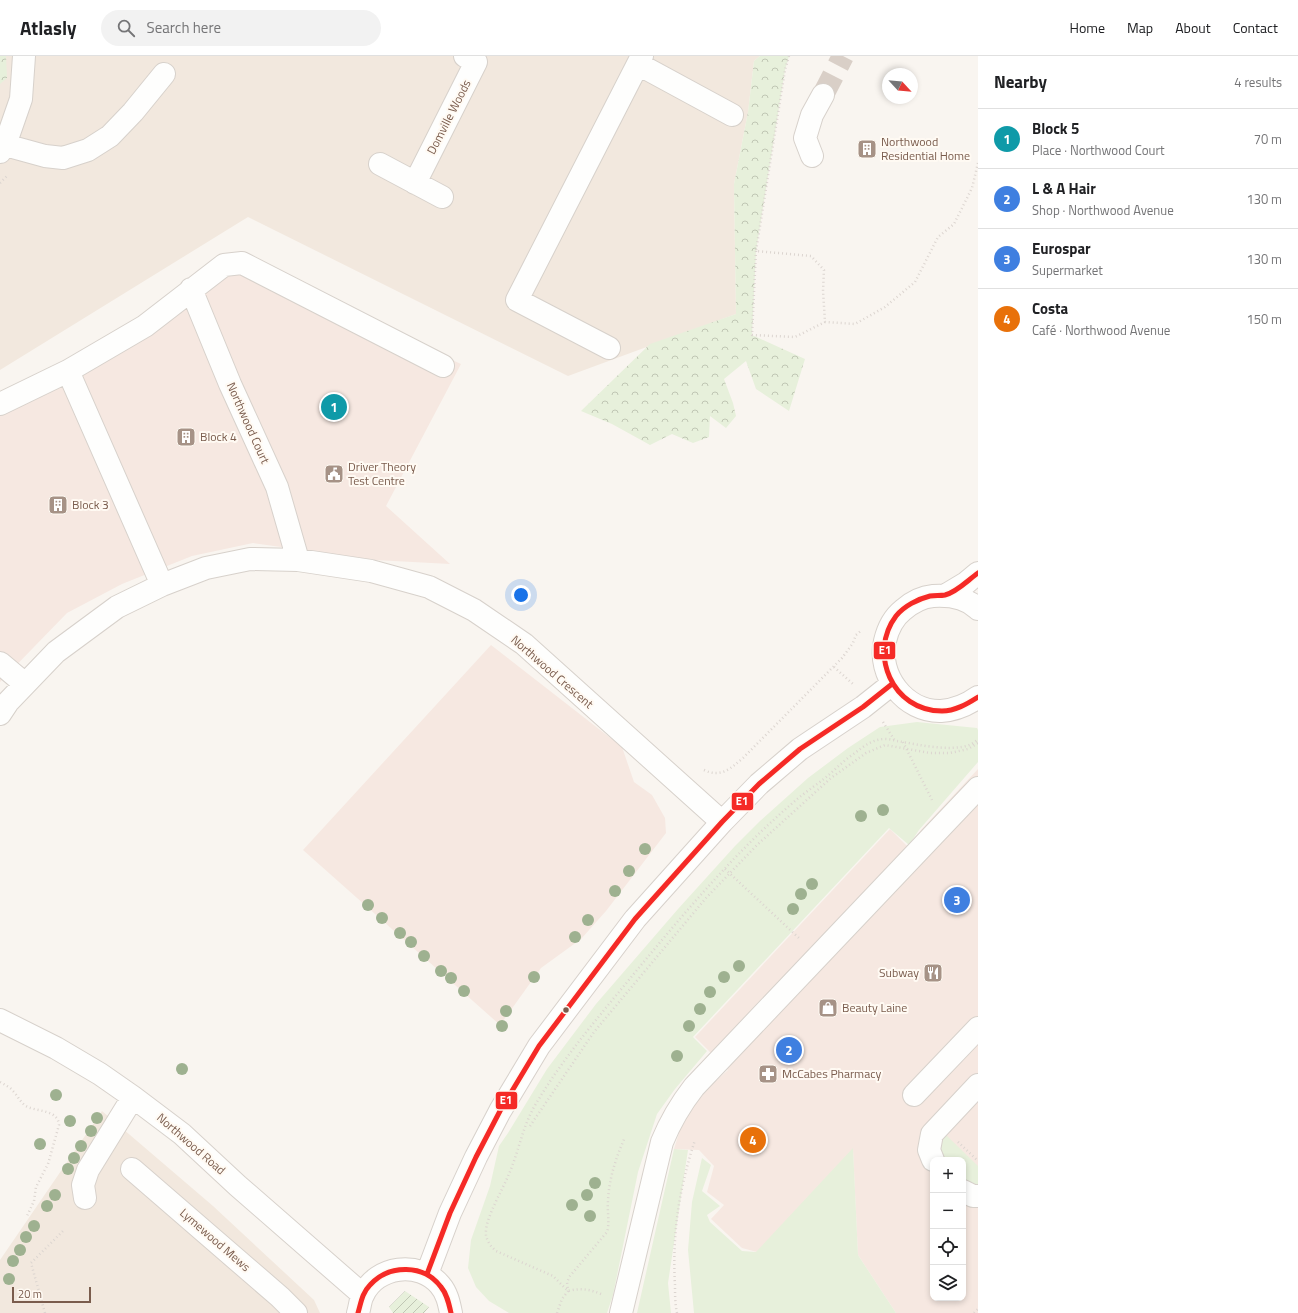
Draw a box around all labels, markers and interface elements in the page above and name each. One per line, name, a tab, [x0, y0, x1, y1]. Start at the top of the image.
search box	[101, 10, 381, 46]
text: Atlasly	[20, 13, 77, 42]
text: Search here	[147, 16, 221, 39]
icon: search	[115, 17, 137, 39]
text: Home	[1070, 17, 1105, 38]
text: Map	[1127, 17, 1153, 38]
text: About	[1175, 17, 1211, 38]
text: Contact	[1233, 17, 1278, 38]
north arrow	[882, 68, 918, 104]
text: Nearby	[994, 69, 1047, 95]
text: 4 results	[1234, 72, 1282, 92]
street label: Domville Woods	[422, 76, 476, 157]
text: Block 5	[1032, 117, 1079, 140]
text: 1	[1003, 129, 1011, 149]
text: 70 m	[1254, 129, 1282, 149]
place label: Northwood Residential Home	[881, 132, 970, 165]
building icon: Northwood Residential Home	[856, 138, 878, 160]
text: Place · Northwood Court	[1032, 140, 1165, 160]
text: L & A Hair	[1032, 177, 1096, 200]
text: 2	[1003, 189, 1011, 209]
text: 130 m	[1246, 189, 1282, 209]
text: Shop · Northwood Avenue	[1032, 200, 1174, 220]
text: Eurospar	[1032, 237, 1091, 260]
text: 3	[1003, 249, 1011, 269]
text: 130 m	[1246, 249, 1282, 269]
text: Supermarket	[1032, 260, 1103, 280]
text: Costa	[1032, 297, 1068, 320]
text: 4	[1003, 309, 1011, 329]
text: 150 m	[1246, 309, 1282, 329]
text: Café · Northwood Avenue	[1032, 320, 1170, 340]
street label: Northwood Court	[222, 379, 275, 467]
pin: 1	[321, 392, 347, 422]
building icon: Block 4	[175, 426, 197, 448]
place label: Block 4	[200, 427, 237, 446]
place label: Driver Theory Test Centre	[348, 457, 416, 490]
public building icon: Driver Theory Test Centre	[323, 463, 345, 485]
building icon: Block 3	[47, 494, 69, 516]
place label: Block 3	[72, 495, 109, 514]
your location	[511, 585, 531, 605]
street label: Northwood Crescent	[507, 630, 598, 713]
line badge: E1	[873, 641, 896, 660]
text: E1	[879, 642, 891, 658]
line badge: E1	[731, 792, 754, 811]
text: E1	[736, 793, 748, 809]
pin: 3	[944, 885, 970, 915]
restaurant icon: Subway	[922, 962, 944, 984]
place label: Subway	[879, 963, 919, 982]
shop icon: Beauty Laine	[817, 997, 839, 1019]
place label: Beauty Laine	[842, 998, 907, 1017]
unlabelled marker	[561, 1005, 571, 1015]
pin: 2	[776, 1035, 802, 1065]
pharmacy icon: McCabes Pharmacy	[757, 1063, 779, 1085]
place label: McCabes Pharmacy	[782, 1064, 881, 1083]
line badge: E1	[495, 1091, 518, 1110]
text: E1	[500, 1092, 512, 1108]
street label: Northwood Road	[153, 1108, 230, 1179]
pin: 4	[740, 1125, 766, 1155]
map controls	[930, 1157, 966, 1301]
button: +	[930, 1157, 966, 1193]
button: −	[930, 1193, 966, 1229]
street label: Lymewood Mews	[176, 1203, 255, 1276]
button: locate	[930, 1229, 966, 1265]
button: layers	[930, 1265, 966, 1301]
scale bar	[12, 1285, 91, 1304]
text: 20 m	[18, 1286, 42, 1302]

